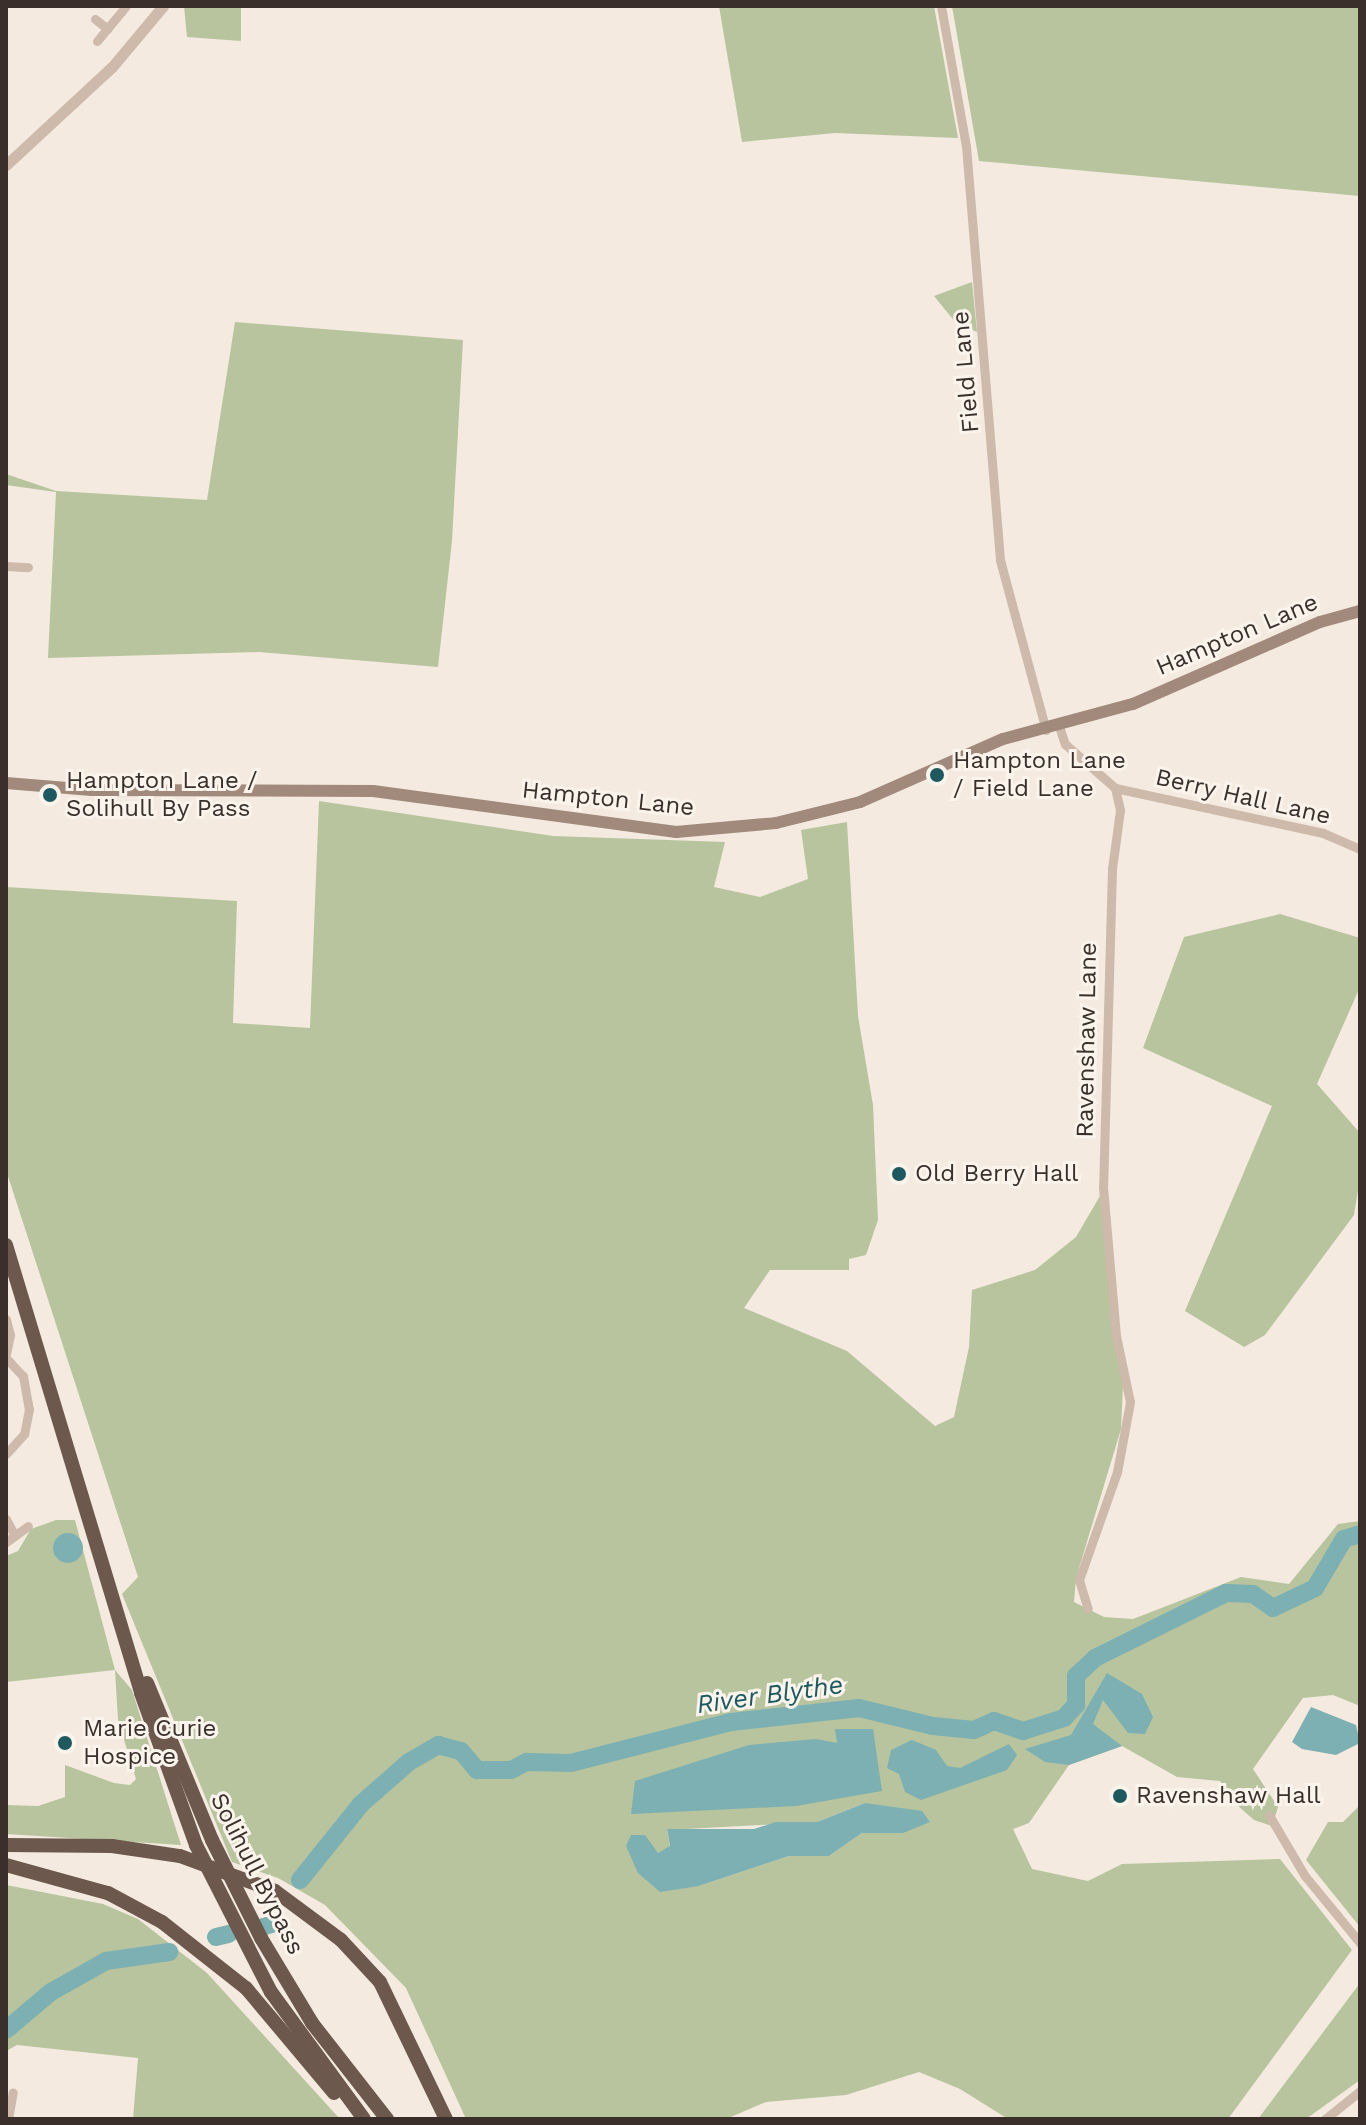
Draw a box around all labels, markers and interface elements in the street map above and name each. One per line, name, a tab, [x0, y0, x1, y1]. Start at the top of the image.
street label: Field Lane	[946, 310, 986, 434]
street label: Hampton Lane	[1152, 588, 1322, 682]
place label: Hampton Lane / Field Lane	[953, 747, 1126, 803]
street label: Berry Hall Lane	[1152, 763, 1334, 831]
marker: Hampton Lane / Field Lane	[928, 766, 946, 784]
place label: Hampton Lane / Solihull By Pass	[66, 767, 258, 823]
street label: Hampton Lane	[521, 776, 695, 822]
marker: Hampton Lane / Solihull By Pass	[41, 786, 59, 804]
street label: Ravenshaw Lane	[1071, 942, 1103, 1138]
place label: Old Berry Hall	[915, 1160, 1079, 1188]
marker: Old Berry Hall	[890, 1165, 908, 1183]
water label: River Blythe	[695, 1669, 845, 1721]
place label: Marie Curie Hospice	[83, 1715, 216, 1771]
marker: Marie Curie Hospice	[54, 1732, 76, 1754]
place label: Ravenshaw Hall	[1136, 1782, 1321, 1810]
marker: Ravenshaw Hall	[1111, 1787, 1129, 1805]
street label: Solihull Bypass	[204, 1788, 310, 1960]

